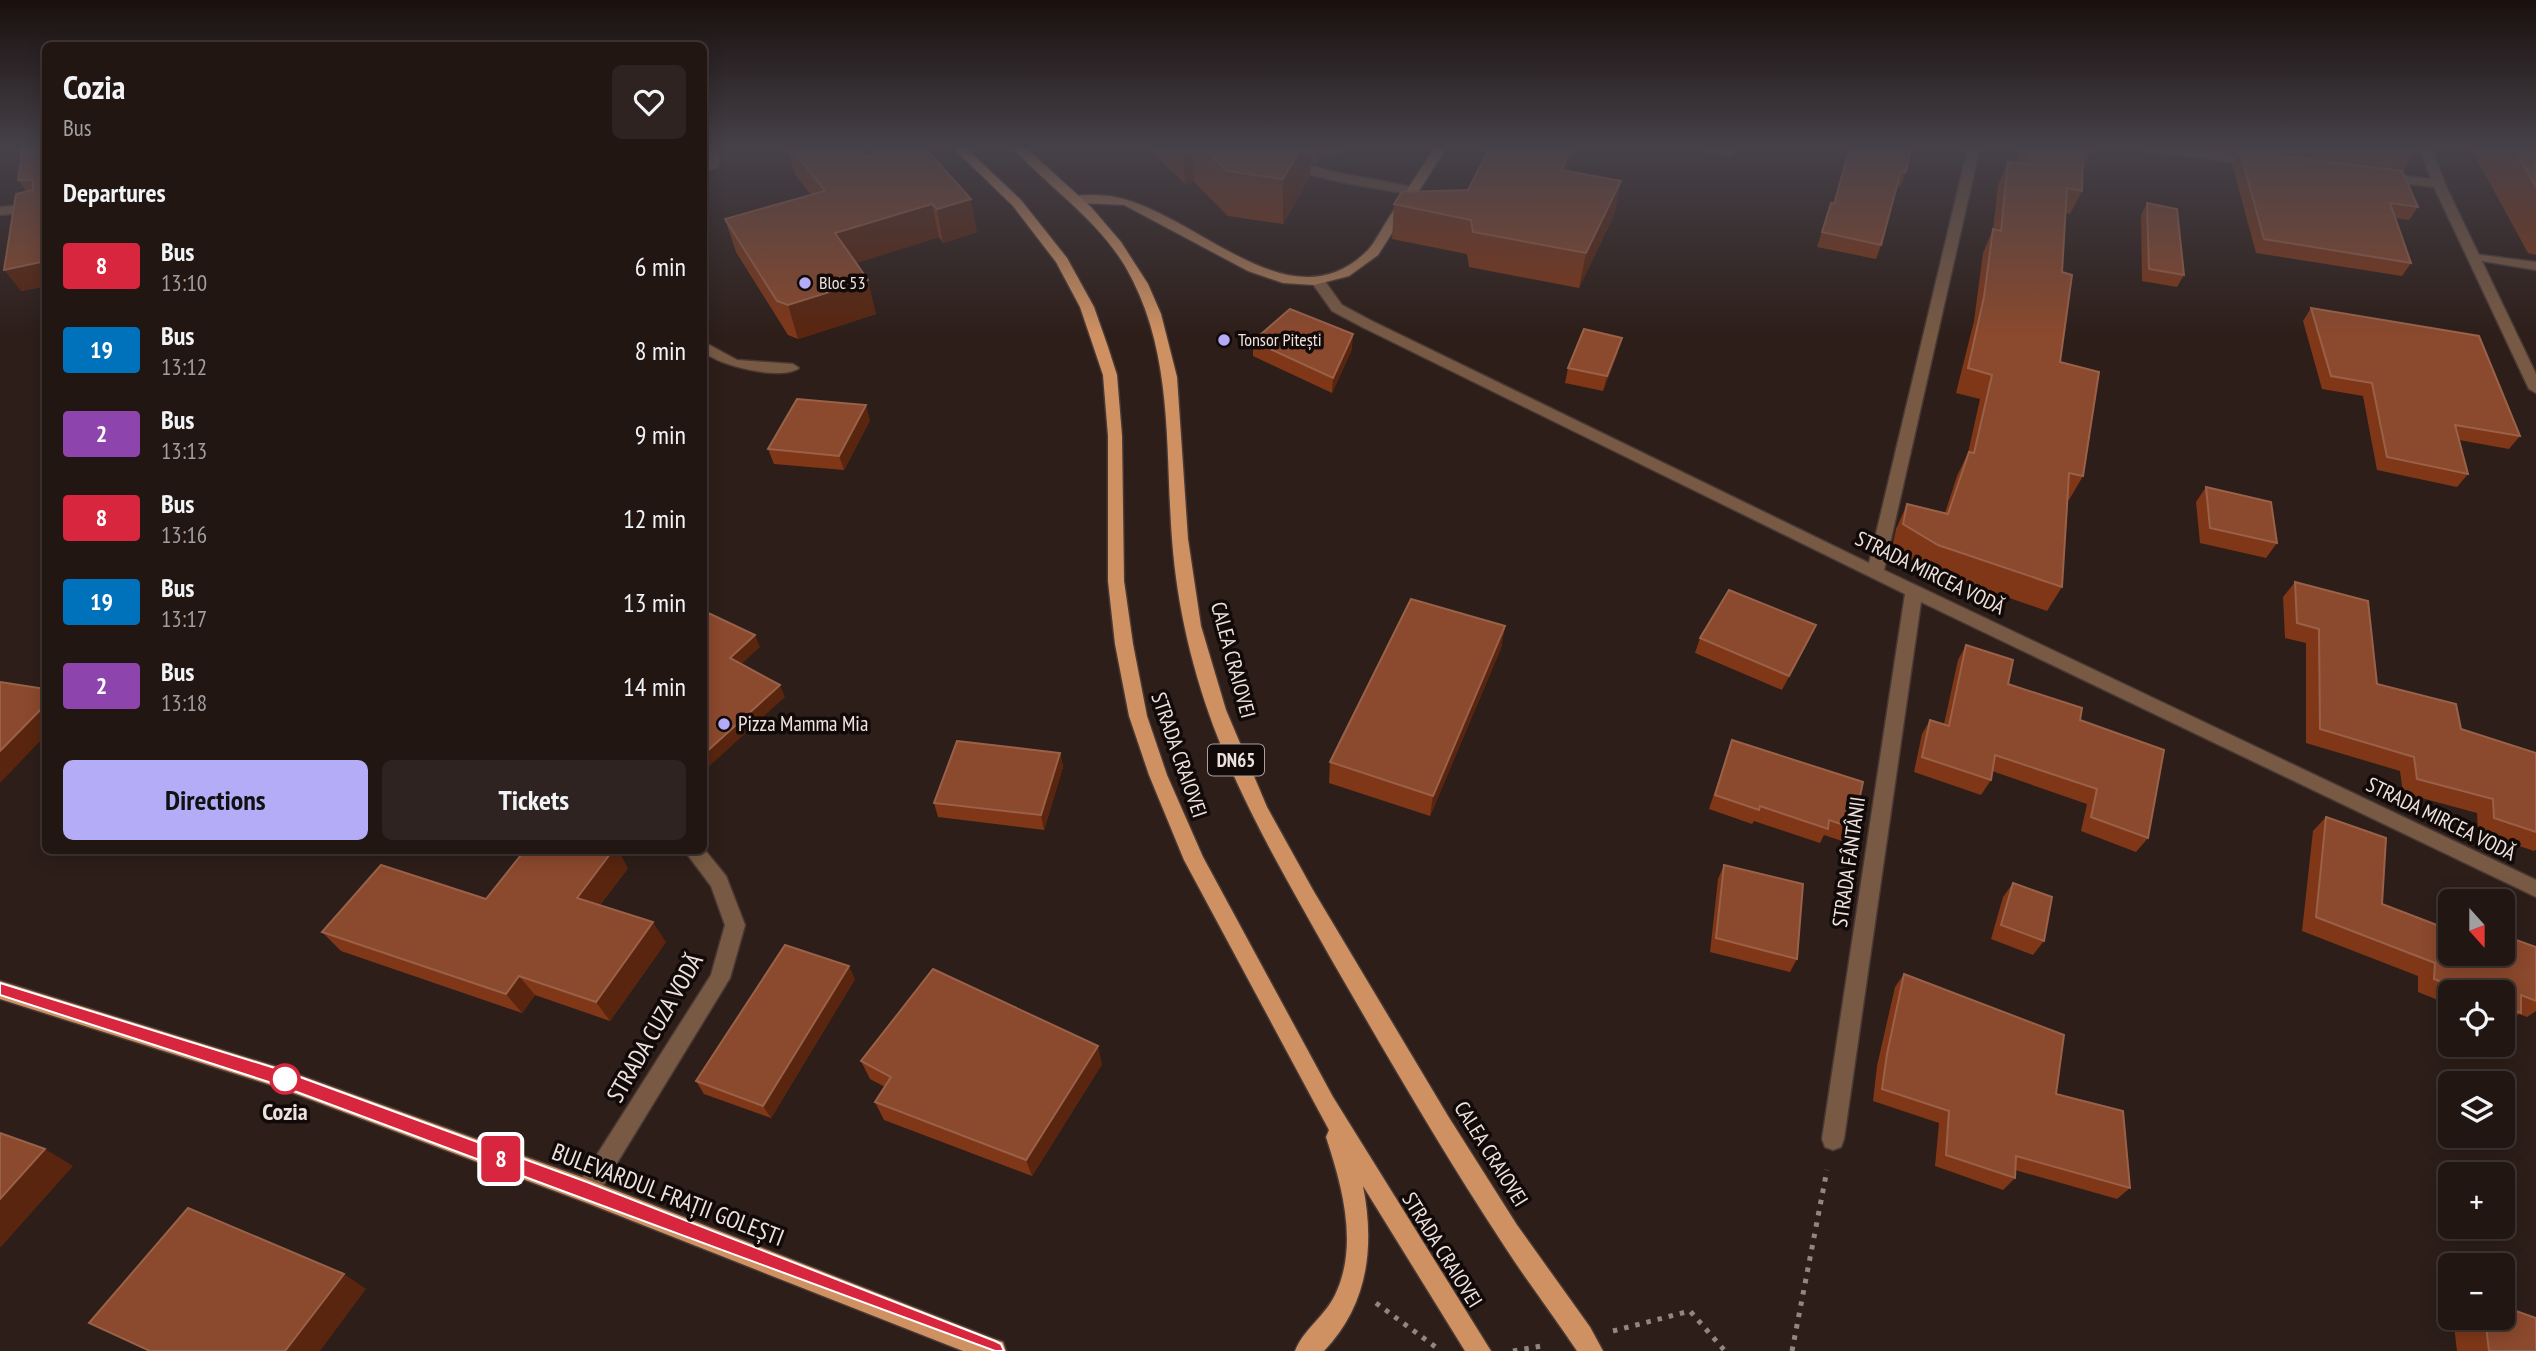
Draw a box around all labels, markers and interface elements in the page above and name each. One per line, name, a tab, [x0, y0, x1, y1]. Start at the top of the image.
text: Cozia	[63, 65, 125, 108]
button: heart	[612, 65, 686, 139]
text: Bus	[63, 113, 92, 142]
text: Departures	[63, 176, 166, 209]
text: Bus	[161, 235, 194, 268]
text: 8	[96, 250, 107, 281]
text: 6 min	[635, 250, 686, 283]
text: 13:10	[161, 268, 207, 297]
place label: Bloc 53	[819, 271, 866, 294]
marker: Bloc 53	[797, 275, 813, 291]
text: Bus	[161, 319, 194, 352]
place label: Tonsor Pitești	[1238, 328, 1322, 351]
marker: Tonsor Pitești	[1216, 332, 1232, 348]
text: 19	[90, 334, 113, 365]
text: 8 min	[635, 334, 686, 367]
text: 13:12	[161, 352, 207, 381]
text: Bus	[161, 403, 194, 436]
text: 2	[96, 418, 107, 449]
text: 9 min	[635, 418, 686, 451]
text: 13:13	[161, 436, 207, 465]
text: Bus	[161, 487, 194, 520]
text: 8	[96, 502, 107, 533]
text: 12 min	[623, 502, 686, 535]
text: 13:16	[161, 520, 207, 549]
street label: STRADA MIRCEA VODĂ	[1851, 525, 2009, 620]
text: Bus	[161, 571, 194, 604]
text: 19	[90, 586, 113, 617]
text: 13 min	[623, 586, 686, 619]
street label: CALEA CRAIOVEI	[1205, 599, 1262, 721]
text: 13:17	[161, 604, 207, 633]
text: Bus	[161, 655, 194, 688]
text: 2	[96, 670, 107, 701]
text: 14 min	[623, 670, 686, 703]
text: 13:18	[161, 688, 207, 717]
street label: STRADA CRAIOVEI	[1145, 689, 1214, 821]
place label: Pizza Mamma Mia	[738, 710, 868, 737]
marker: Pizza Mamma Mia	[716, 716, 732, 732]
road number: DN65	[1208, 744, 1264, 776]
button: Directions	[63, 760, 368, 840]
button: Tickets	[382, 760, 686, 840]
street label: STRADA MIRCEA VODĂ	[2362, 771, 2520, 866]
street label: STRADA FÂNTÂNII	[1826, 795, 1871, 929]
north arrow	[2438, 889, 2515, 966]
map controls	[2438, 889, 2515, 1330]
street label: STRADA CUZA VODĂ	[599, 947, 710, 1108]
button: locate	[2438, 980, 2515, 1057]
marker: Cozia	[270, 1064, 300, 1094]
button: layers	[2438, 1071, 2515, 1148]
place label: Cozia	[262, 1096, 308, 1127]
street label: CALEA CRAIOVEI	[1448, 1096, 1534, 1211]
line badge: 8	[478, 1136, 524, 1182]
street label: BULEVARDUL FRAȚII GOLEȘTI	[548, 1136, 789, 1253]
text: 8	[495, 1143, 507, 1174]
button: +	[2438, 1162, 2515, 1239]
street label: STRADA CRAIOVEI	[1396, 1187, 1489, 1312]
button: −	[2438, 1253, 2515, 1330]

